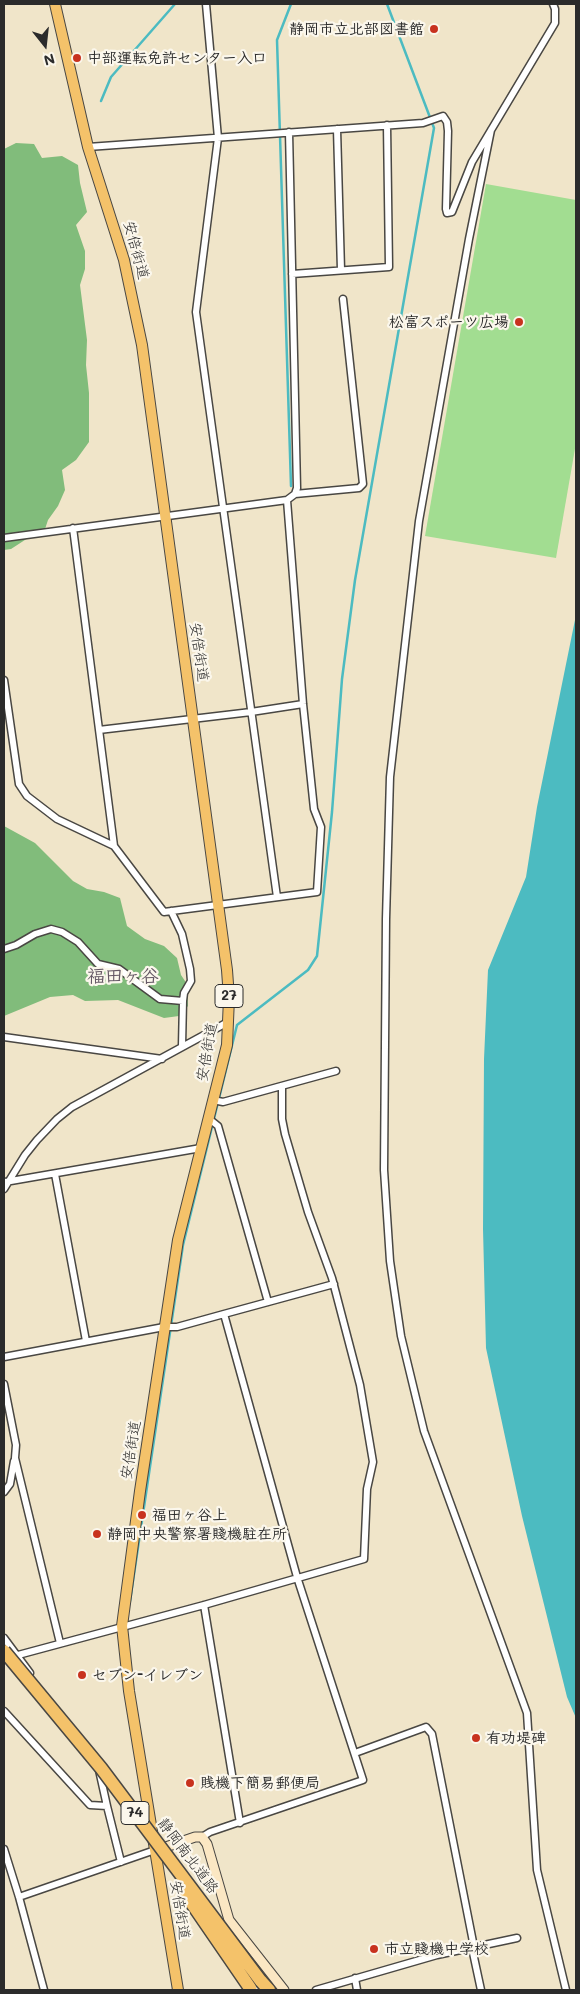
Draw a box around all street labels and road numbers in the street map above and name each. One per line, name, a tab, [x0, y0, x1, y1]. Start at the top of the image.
street label: 安倍街道	[120, 219, 152, 281]
street label: 安倍街道	[186, 621, 212, 683]
road number: 27	[215, 984, 243, 1008]
street label: 安倍街道	[193, 1021, 221, 1083]
street label: 安倍街道	[117, 1419, 145, 1481]
road number: 74	[121, 1802, 149, 1825]
street label: 静岡南北道路	[154, 1815, 222, 1897]
street label: 安倍街道	[166, 1879, 194, 1941]

